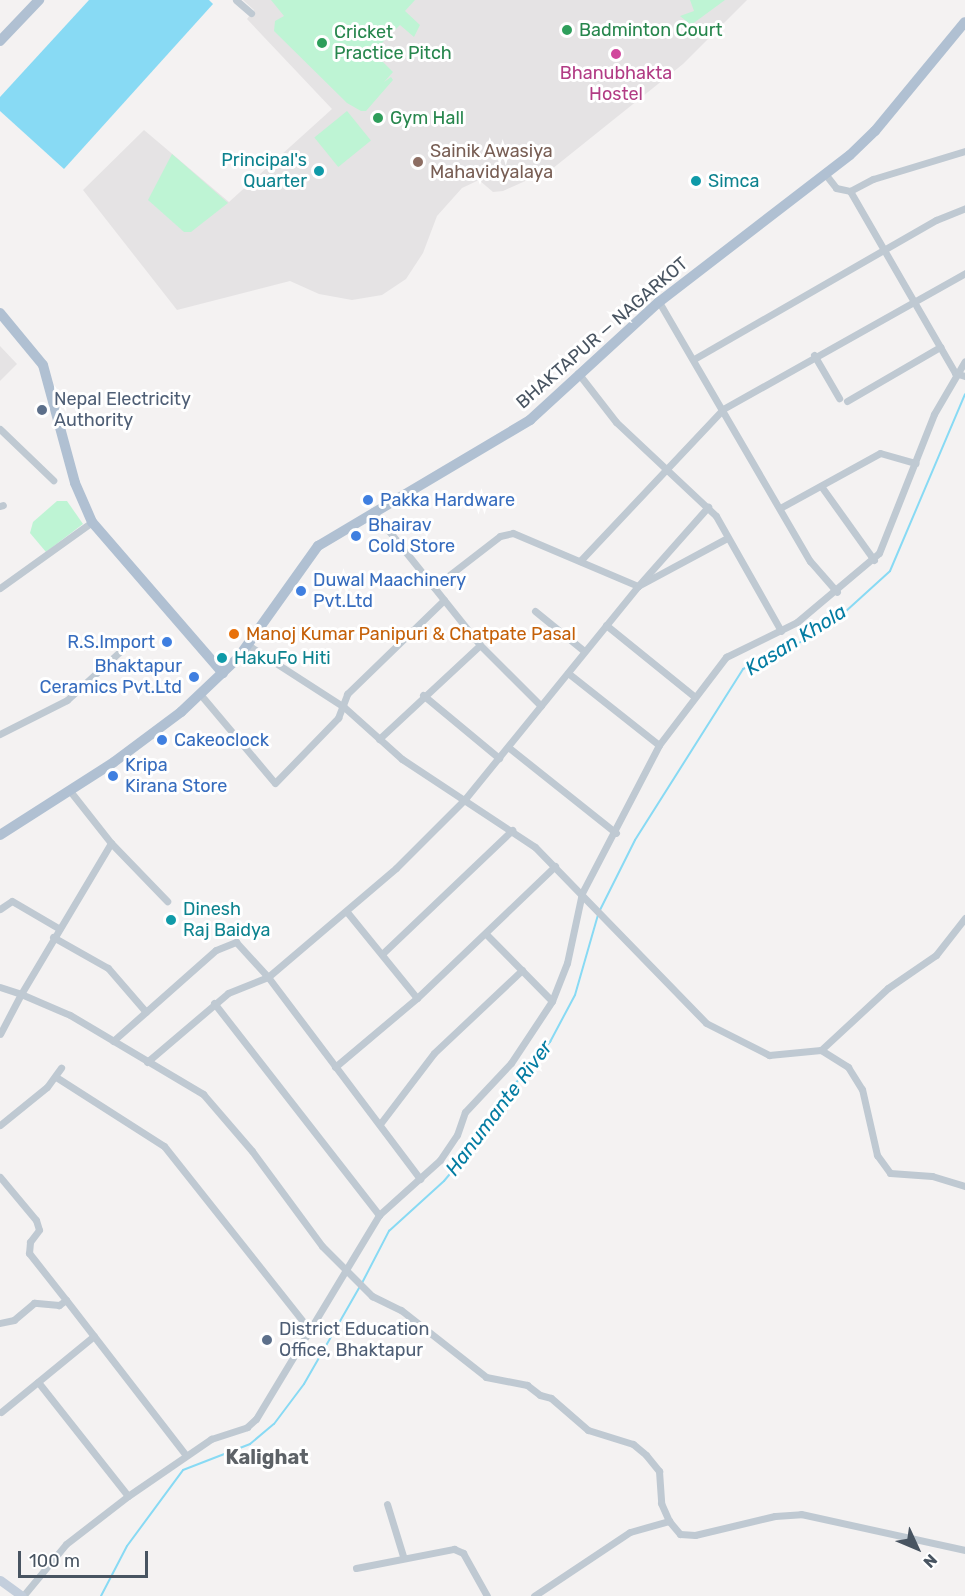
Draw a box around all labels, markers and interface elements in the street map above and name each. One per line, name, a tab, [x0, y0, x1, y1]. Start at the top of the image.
place label: Badminton Court	[579, 19, 723, 41]
place label: Cricket Practice Pitch	[334, 22, 452, 64]
marker: Badminton Court	[560, 23, 574, 37]
marker: Cricket Practice Pitch	[315, 36, 329, 50]
marker: Bhanubhakta Hostel	[609, 47, 623, 61]
place label: Bhanubhakta Hostel	[560, 63, 672, 106]
place label: Gym Hall	[390, 107, 464, 129]
marker: Gym Hall	[371, 111, 385, 125]
place label: Sainik Awasiya Mahavidyalaya	[430, 141, 553, 184]
place label: Principal's Quarter	[221, 150, 307, 192]
marker: Sainik Awasiya Mahavidyalaya	[411, 155, 425, 169]
marker: Principal's Quarter	[312, 164, 326, 178]
place label: Simca	[708, 170, 759, 192]
marker: Simca	[689, 174, 703, 188]
street label: BHAKTAPUR — NAGARKOT	[512, 253, 692, 413]
place label: Nepal Electricity Authority	[54, 389, 191, 432]
marker: Nepal Electricity Authority	[35, 403, 49, 417]
place label: Pakka Hardware	[380, 489, 515, 511]
marker: Pakka Hardware	[361, 493, 375, 507]
place label: Bhairav Cold Store	[368, 515, 455, 558]
marker: Bhairav Cold Store	[349, 529, 363, 543]
place label: Duwal Maachinery Pvt.Ltd	[313, 570, 466, 612]
marker: Duwal Maachinery Pvt.Ltd	[294, 584, 308, 598]
water label: Kasan Khola	[741, 599, 851, 681]
place label: Manoj Kumar Panipuri & Chatpate Pasal	[246, 623, 576, 645]
marker: Manoj Kumar Panipuri & Chatpate Pasal	[227, 627, 241, 641]
place label: R.S.Import	[67, 631, 155, 653]
marker: R.S.Import	[160, 635, 174, 649]
place label: HakuFo Hiti	[234, 647, 331, 669]
marker: HakuFo Hiti	[215, 651, 229, 665]
place label: Bhaktapur Ceramics Pvt.Ltd	[39, 656, 182, 698]
marker: Bhaktapur Ceramics Pvt.Ltd	[187, 670, 201, 684]
place label: Cakeoclock	[174, 729, 269, 751]
marker: Cakeoclock	[155, 733, 169, 747]
place label: Kripa Kirana Store	[125, 755, 227, 798]
marker: Kripa Kirana Store	[106, 769, 120, 783]
place label: Dinesh Raj Baidya	[183, 899, 270, 942]
marker: Dinesh Raj Baidya	[164, 913, 178, 927]
water label: Hanumante River	[440, 1036, 558, 1180]
place label: District Education Office, Bhaktapur	[279, 1319, 429, 1362]
marker: District Education Office, Bhaktapur	[260, 1333, 274, 1347]
district label: Kalighat	[225, 1445, 309, 1469]
north arrow	[887, 1518, 947, 1578]
scale bar	[21, 1539, 152, 1577]
text: 100 m	[29, 1550, 80, 1572]
text: N	[919, 1550, 941, 1572]

